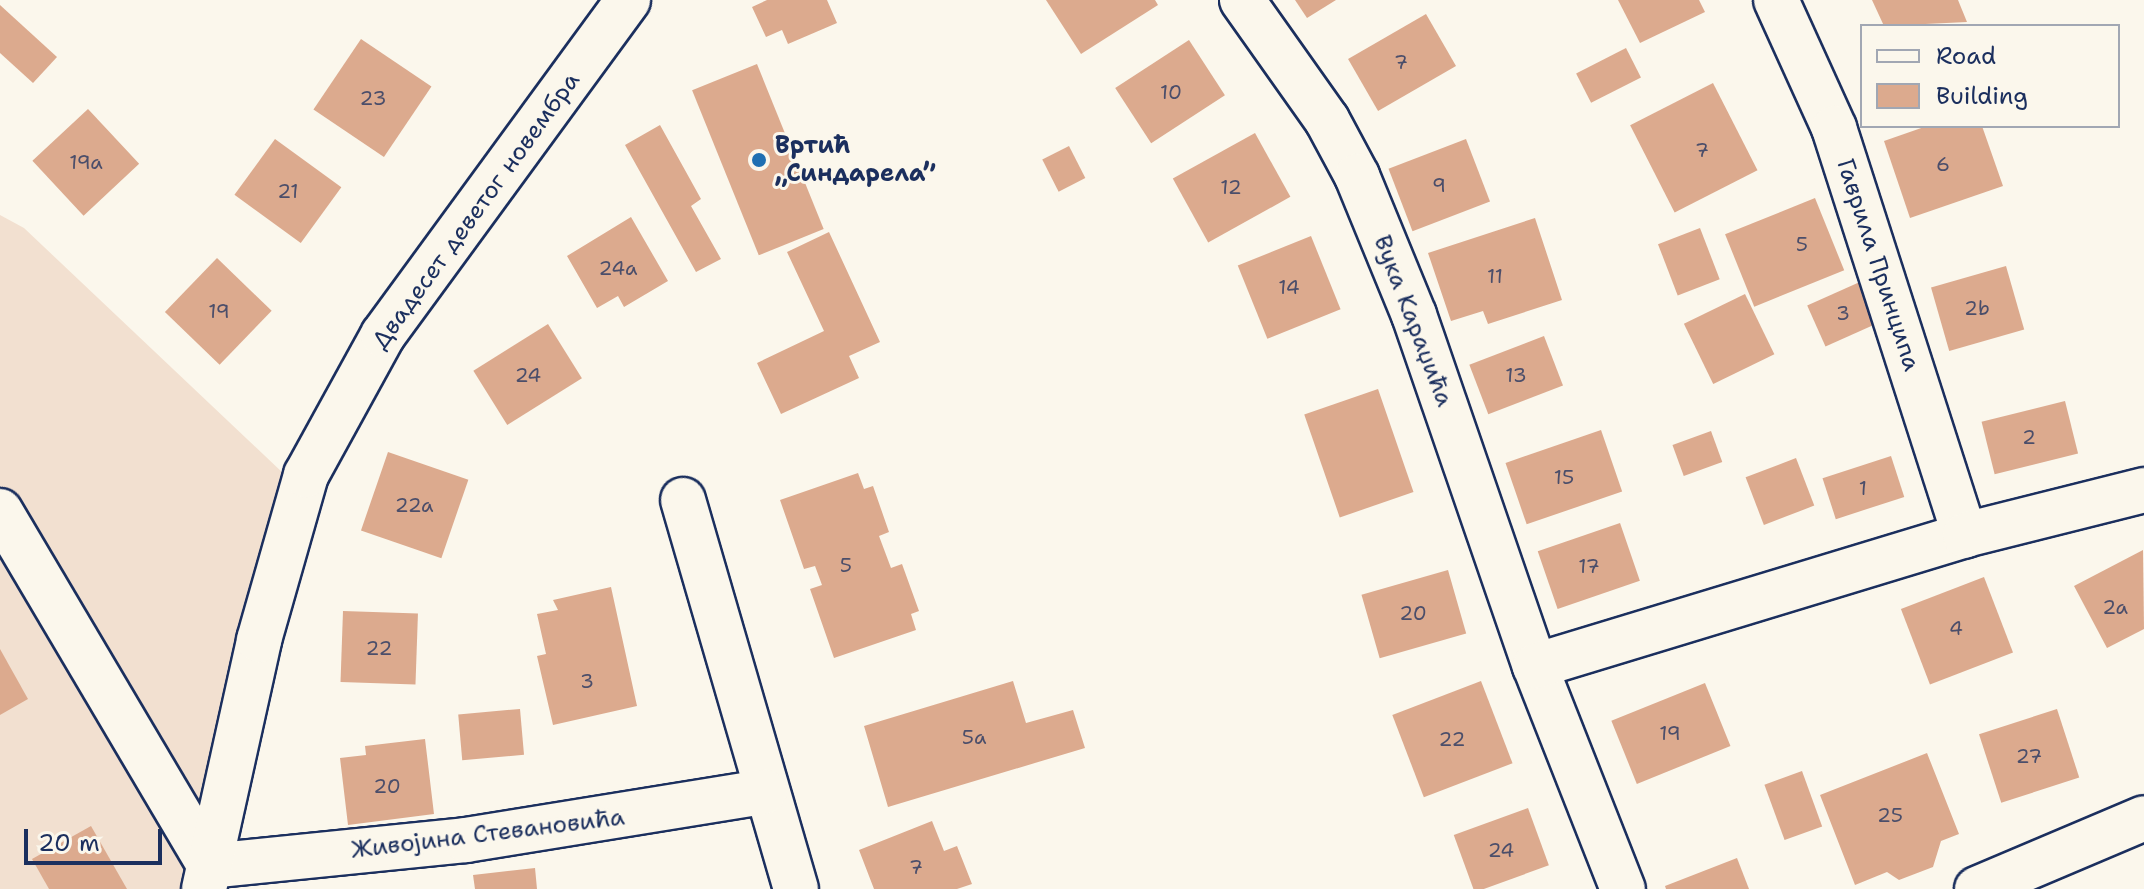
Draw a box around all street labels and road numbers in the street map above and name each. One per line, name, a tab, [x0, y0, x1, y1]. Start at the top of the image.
street label: Двадесет деветог новембра	[366, 67, 586, 355]
street label: Гаврила Принципа	[1830, 155, 1926, 375]
street label: Вука Караџића	[1367, 231, 1459, 411]
street label: Живојина Стевановића	[350, 803, 626, 865]

